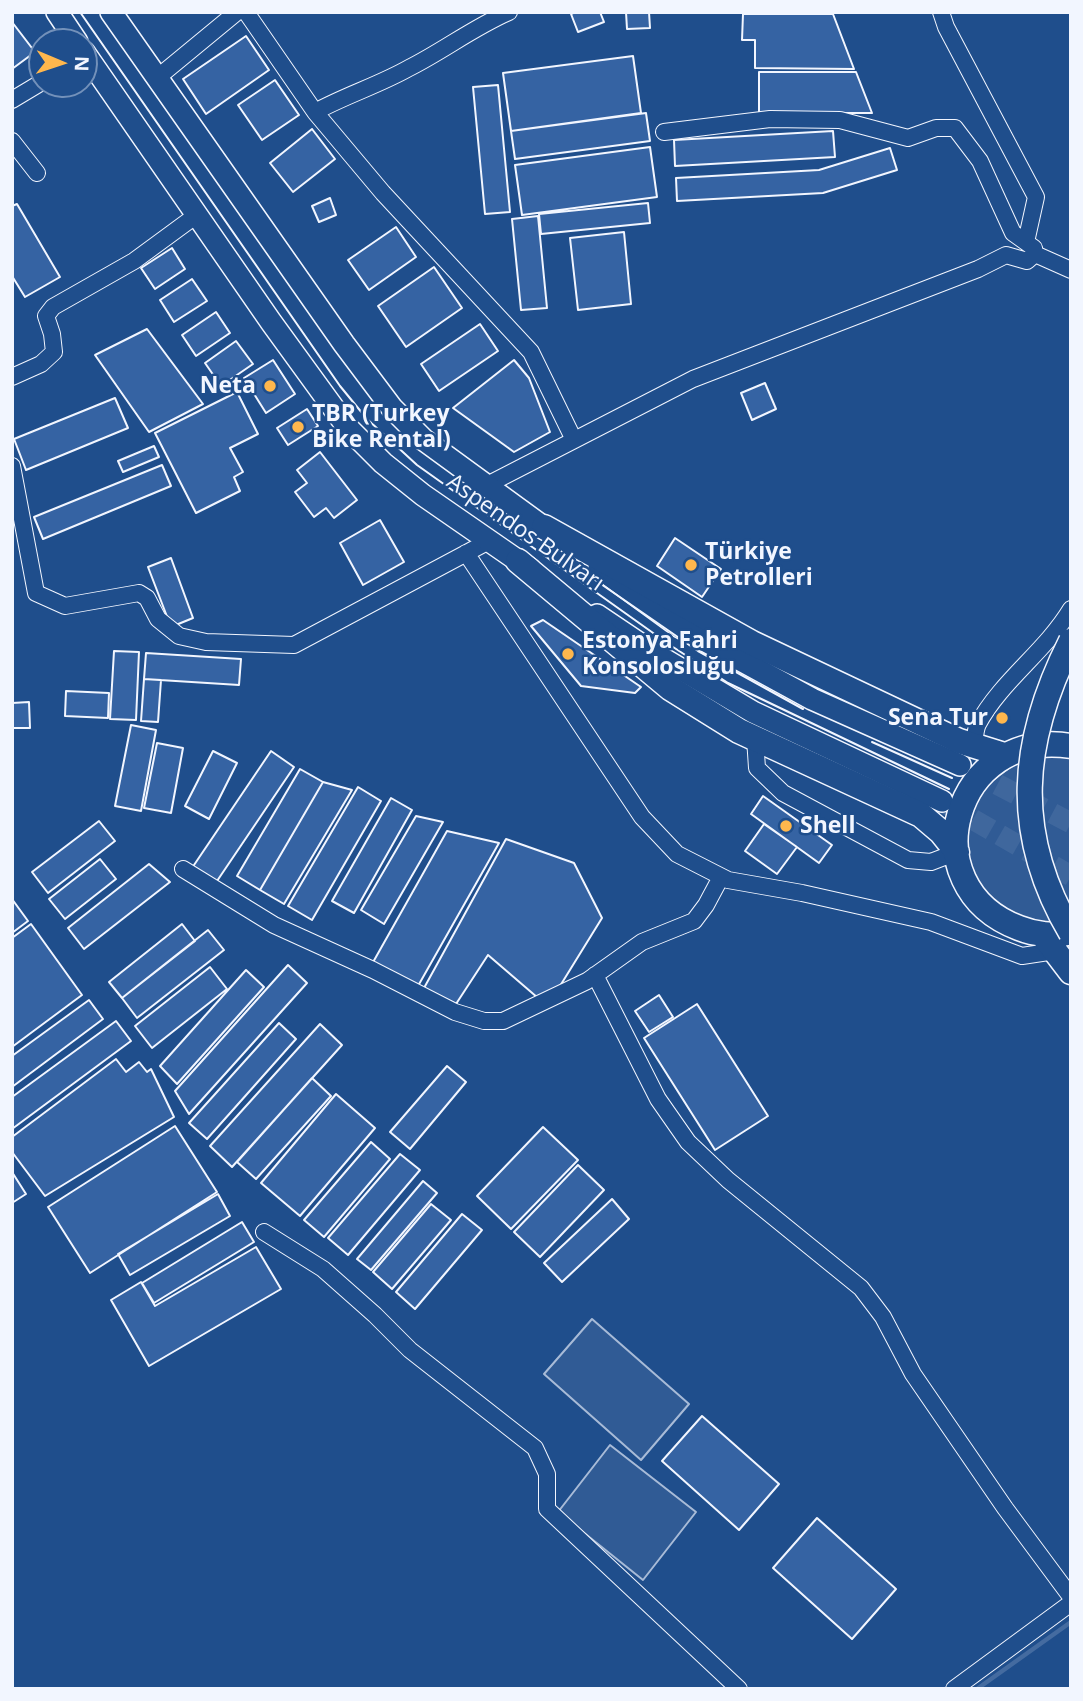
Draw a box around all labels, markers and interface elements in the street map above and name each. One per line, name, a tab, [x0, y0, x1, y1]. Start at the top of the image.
north arrow	[28, 28, 98, 98]
text: N	[69, 55, 95, 72]
place label: Neta	[200, 372, 256, 400]
marker: Neta	[262, 378, 278, 394]
place label: TBR (Turkey Bike Rental)	[312, 400, 451, 454]
marker: TBR (Turkey Bike Rental)	[290, 419, 306, 435]
street label: Aspendos Bulvarı	[441, 468, 609, 598]
place label: Türkiye Petrolleri	[705, 538, 813, 592]
marker: Türkiye Petrolleri	[683, 557, 699, 573]
place label: Estonya Fahri Konsolosluğu	[582, 627, 738, 681]
marker: Estonya Fahri Konsolosluğu	[560, 646, 576, 662]
place label: Sena Tur	[888, 704, 988, 732]
marker: Sena Tur	[994, 710, 1010, 726]
place label: Shell	[800, 812, 855, 840]
marker: Shell	[778, 818, 794, 834]

